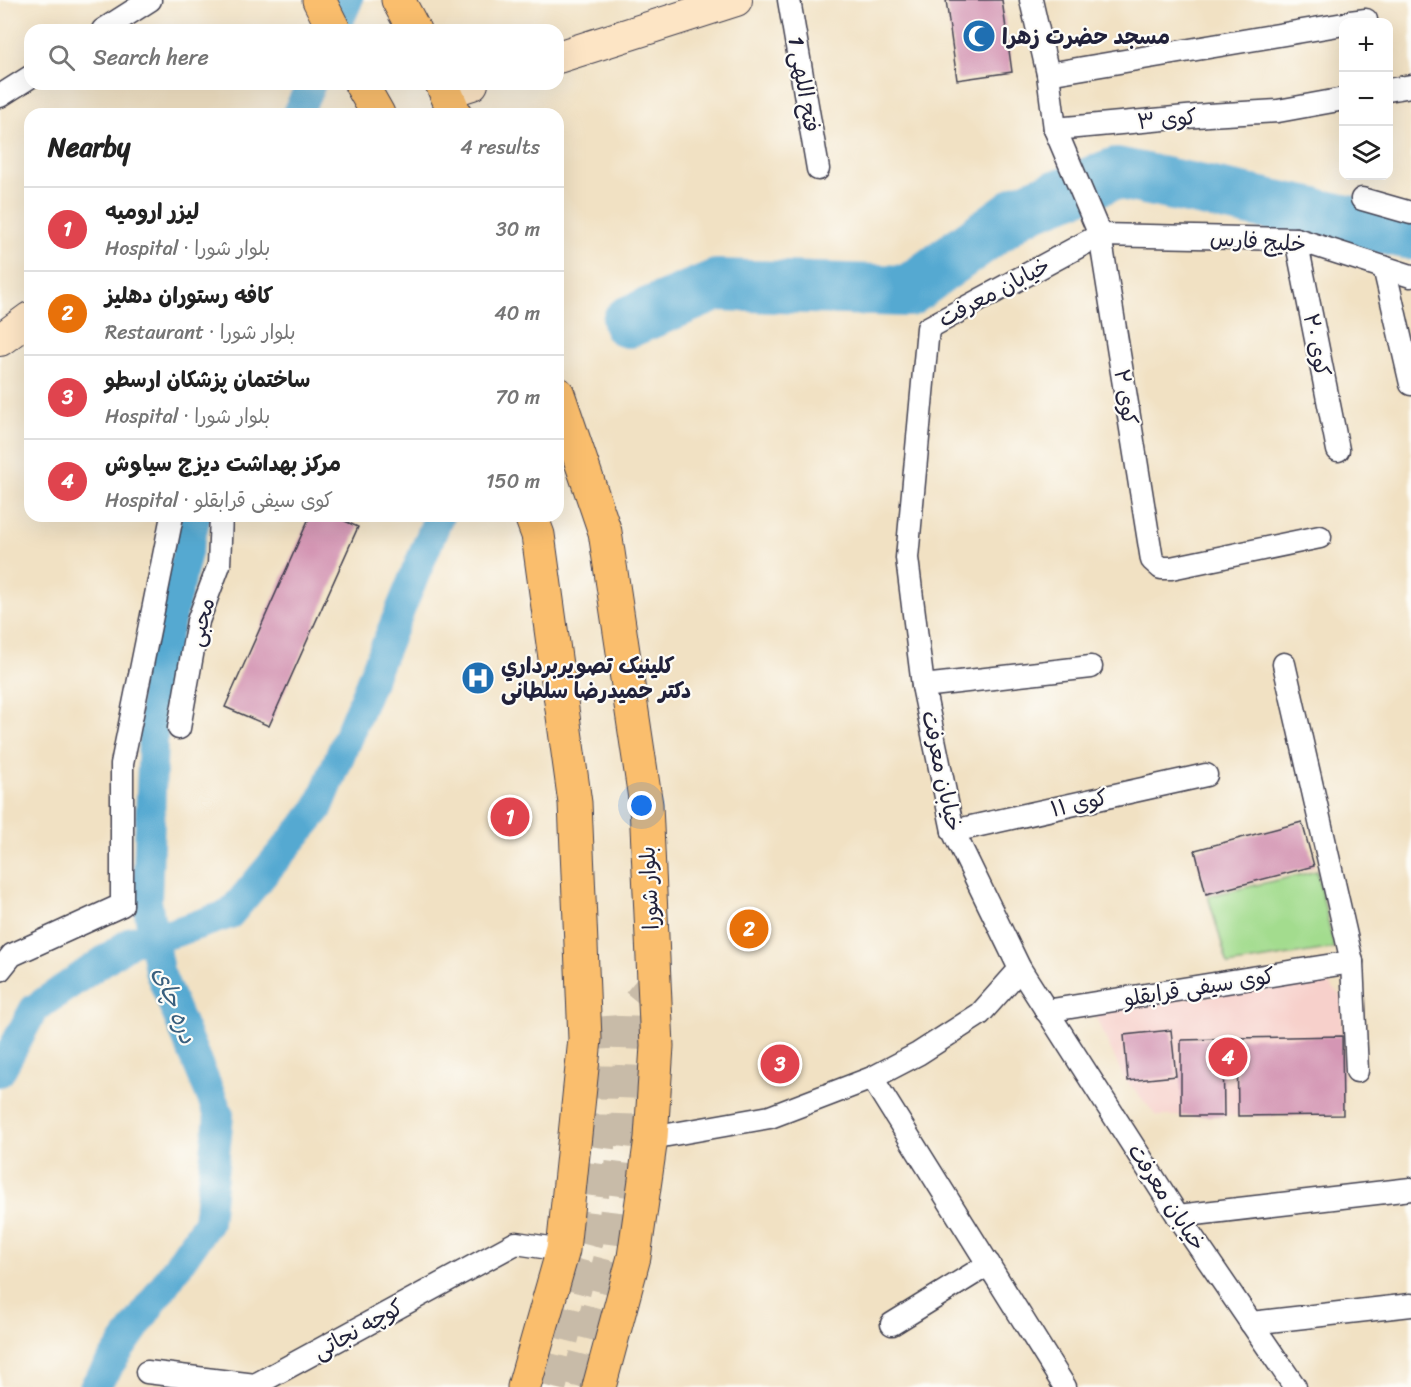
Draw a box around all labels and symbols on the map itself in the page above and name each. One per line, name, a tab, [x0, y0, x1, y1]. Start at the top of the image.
place label: مسجد حضرت زهرا	[1002, 17, 1170, 56]
mosque icon: مسجد حضرت زهرا	[961, 18, 997, 54]
street label: فتح اللهی 1	[776, 33, 832, 135]
street label: کوی ۳	[1135, 97, 1199, 141]
street label: خلیج فارس	[1209, 218, 1307, 264]
street label: خیابان معرفت	[931, 246, 1057, 338]
street label: کوی ۲۰	[1292, 310, 1342, 380]
street label: کوی ۲	[1102, 366, 1150, 428]
street label: محبی	[176, 593, 226, 651]
place label: کلینیک تصويربرداري دکتر حمیدرضا سلطانی	[501, 646, 691, 710]
hospital icon: کلینیک تصويربرداري دکتر حمیدرضا سلطانی	[460, 660, 496, 696]
street label: خیابان معرفت	[910, 707, 974, 835]
street label: کوی ۱۱	[1046, 777, 1112, 829]
your location	[627, 791, 656, 820]
pin: 1	[490, 794, 530, 840]
street label: بلوار شورا	[627, 845, 671, 931]
pin: 2	[730, 906, 768, 952]
street label: کوی سیفی قرابقلو	[1119, 956, 1278, 1018]
water label: دره چای	[141, 960, 209, 1050]
pin: 4	[1208, 1034, 1248, 1080]
pin: 3	[760, 1042, 800, 1086]
street label: خیابان معرفت	[1117, 1135, 1217, 1259]
street label: کوچه نجاتی	[305, 1288, 411, 1370]

